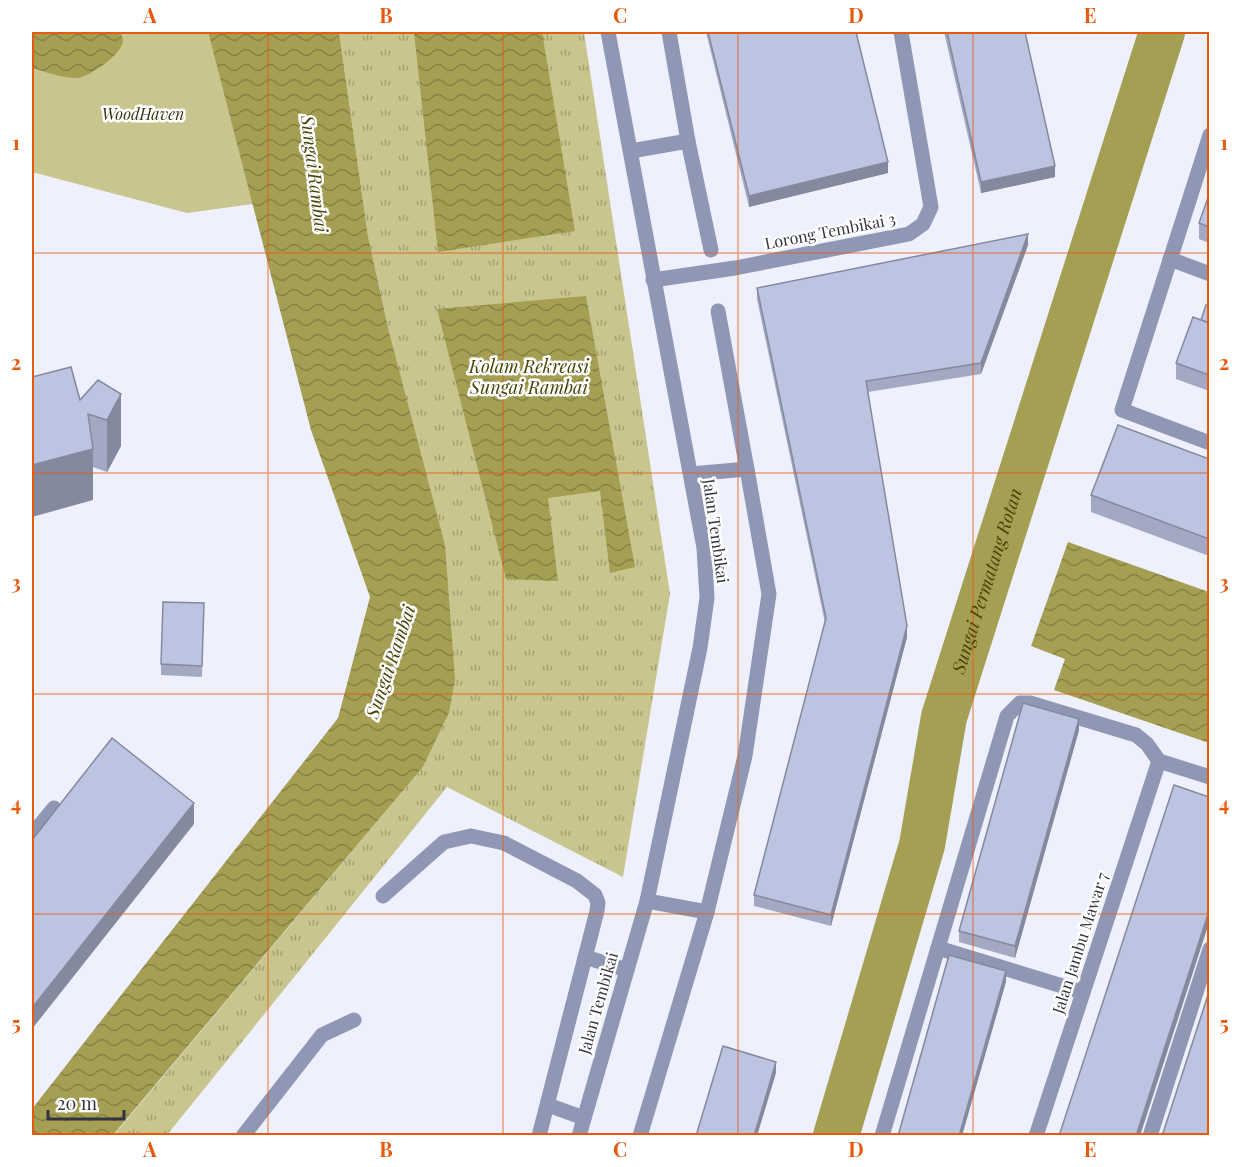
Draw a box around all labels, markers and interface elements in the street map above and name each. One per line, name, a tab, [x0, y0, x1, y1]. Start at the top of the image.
text: A	[142, 1, 157, 28]
text: B	[379, 1, 393, 28]
text: C	[613, 1, 627, 28]
text: D	[848, 1, 864, 28]
text: E	[1084, 1, 1096, 28]
park label: WoodHaven	[102, 103, 184, 124]
water label: Sungai Rambai	[296, 113, 334, 234]
text: 1	[12, 128, 20, 155]
text: 1	[1220, 128, 1228, 155]
street label: Lorong Tembikai 3	[763, 208, 897, 253]
text: 2	[11, 348, 21, 375]
text: 2	[1219, 348, 1229, 375]
water label: Kolam Rekreasi Sungai Rambai	[468, 354, 589, 399]
street label: Jalan Tembikai	[699, 476, 734, 585]
water label: Sungai Permatang Rotan	[945, 485, 1027, 677]
text: 3	[11, 568, 21, 595]
text: 3	[1219, 568, 1229, 595]
water label: Sungai Rambai	[359, 601, 421, 722]
text: 4	[11, 789, 21, 816]
text: 4	[1219, 789, 1229, 816]
street label: Jalan Jambu Mawar 7	[1046, 869, 1112, 1017]
street label: Jalan Tembikai	[573, 949, 622, 1057]
text: 5	[11, 1009, 21, 1036]
text: 5	[1219, 1009, 1229, 1036]
scale bar	[48, 1083, 124, 1121]
text: 20 m	[57, 1091, 97, 1115]
text: A	[142, 1135, 157, 1162]
text: B	[379, 1135, 393, 1162]
text: C	[613, 1135, 627, 1162]
text: D	[848, 1135, 864, 1162]
text: E	[1084, 1135, 1096, 1162]

